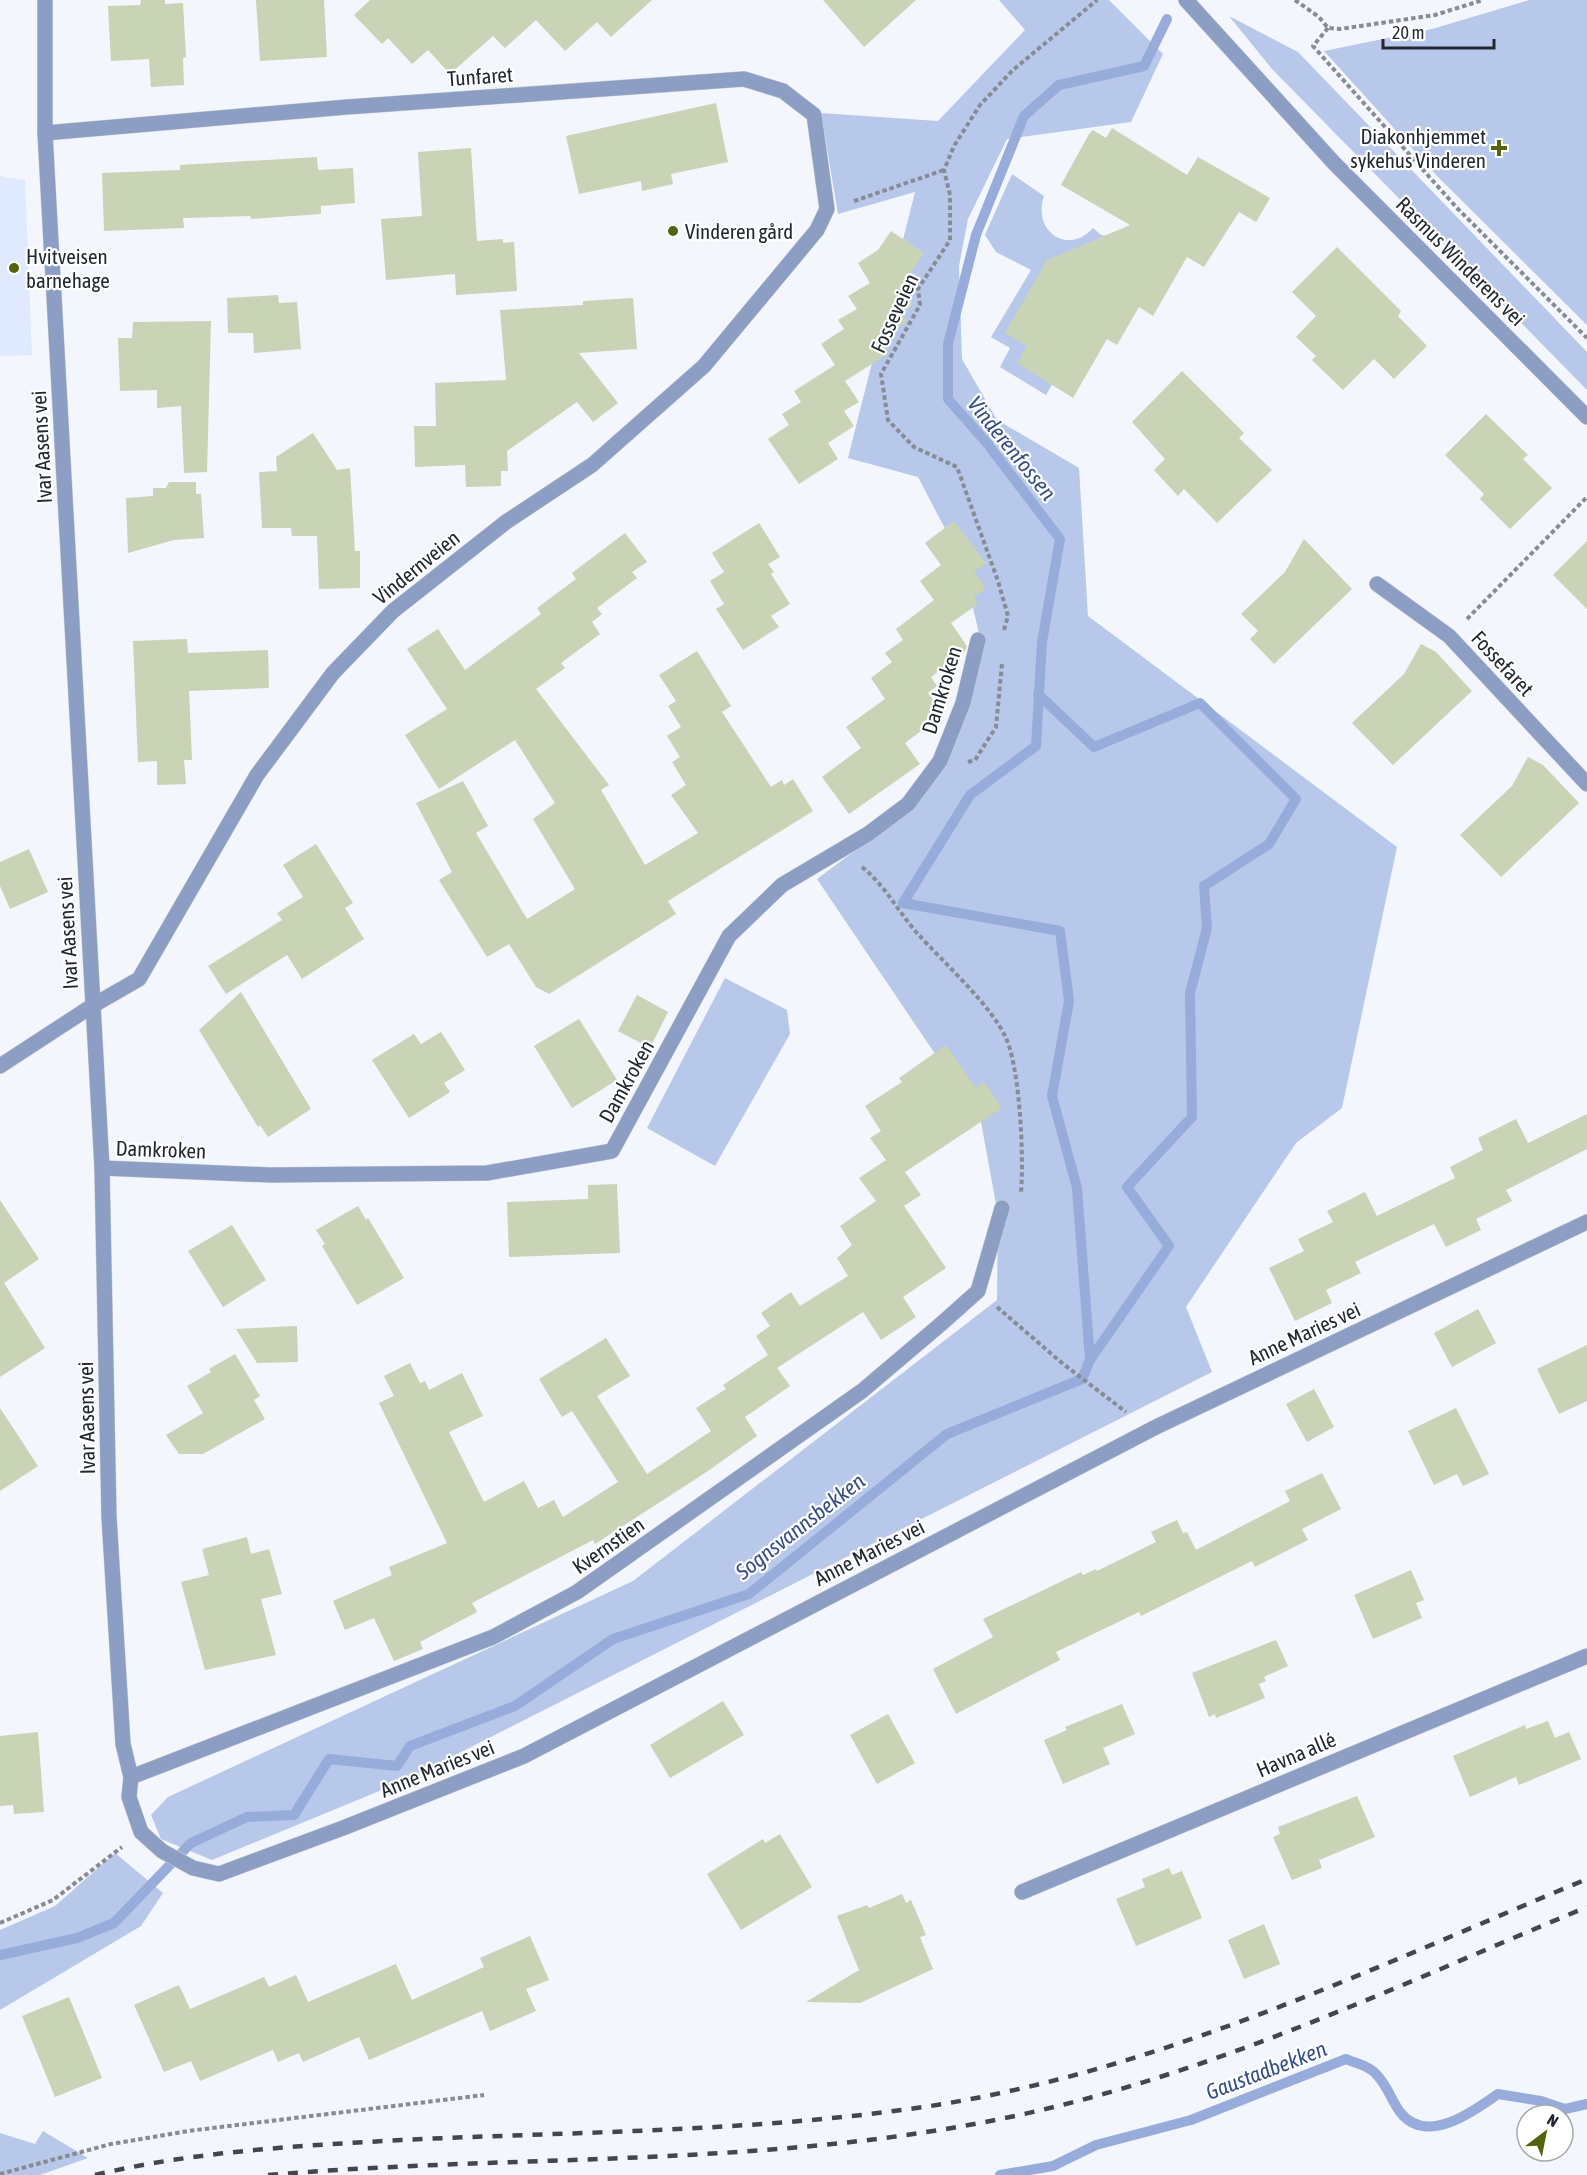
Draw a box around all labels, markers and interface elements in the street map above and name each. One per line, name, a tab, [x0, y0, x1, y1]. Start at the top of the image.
scale bar	[1383, 12, 1494, 50]
text: 20 m	[1392, 22, 1424, 43]
street label: Tunfaret	[446, 62, 514, 90]
place label: Diakonhjemmet sykehus Vinderen	[1350, 124, 1486, 172]
marker: Diakonhjemmet sykehus Vinderen	[1490, 139, 1508, 157]
street label: Rasmus Winderens vei	[1392, 192, 1530, 330]
place label: Vinderen gård	[685, 219, 793, 243]
marker: Vinderen gård	[666, 224, 680, 238]
place label: Hvitveisen barnehage	[26, 244, 110, 292]
marker: Hvitveisen barnehage	[7, 261, 21, 275]
street label: Fosseveien	[865, 270, 923, 356]
street label: Ivar Aasens vei	[26, 390, 56, 504]
water label: Vinderenfossen	[962, 391, 1062, 505]
street label: Vindernveien	[368, 525, 464, 609]
street label: Fossefaret	[1467, 626, 1539, 700]
street label: Damkroken	[916, 643, 966, 737]
street label: Ivar Aasens vei	[52, 876, 82, 990]
street label: Damkroken	[594, 1036, 658, 1126]
street label: Damkroken	[115, 1135, 207, 1163]
street label: Anne Maries vei	[1244, 1297, 1364, 1369]
street label: Ivar Aasens vei	[73, 1361, 99, 1475]
water label: Sognsvannsbekken	[730, 1467, 870, 1585]
street label: Kvernstien	[568, 1512, 648, 1578]
street label: Anne Maries vei	[810, 1514, 928, 1590]
street label: Havna allé	[1253, 1727, 1339, 1781]
street label: Anne Maries vei	[377, 1734, 497, 1802]
water label: Gaustadbekken	[1202, 2035, 1330, 2105]
north arrow	[1515, 2103, 1575, 2163]
text: N	[1544, 2110, 1562, 2130]

